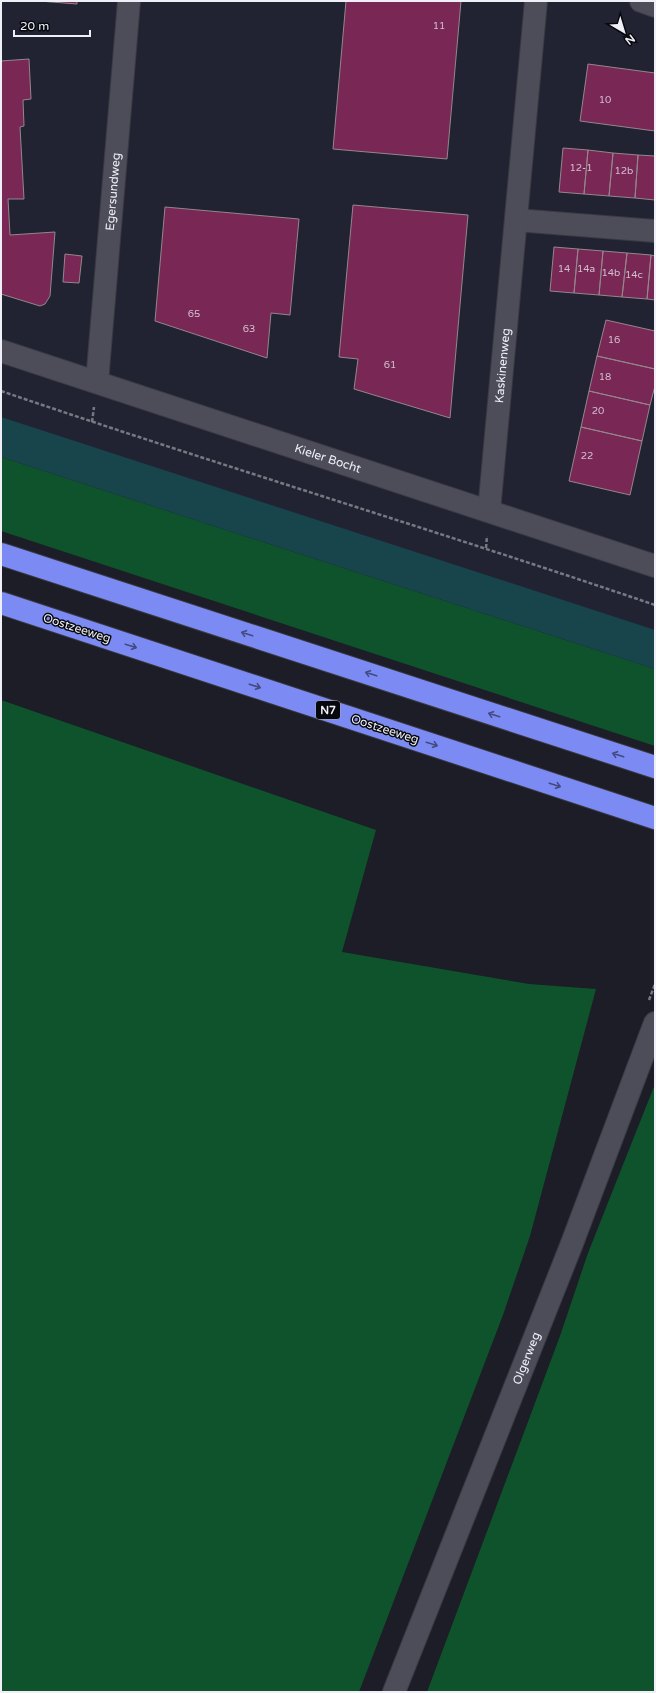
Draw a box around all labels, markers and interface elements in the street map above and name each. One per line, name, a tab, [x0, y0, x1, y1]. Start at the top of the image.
scale bar	[14, 12, 90, 38]
north arrow	[604, 12, 644, 52]
text: 20 m	[20, 19, 49, 33]
house number: 11	[433, 20, 445, 32]
text: N	[622, 32, 637, 47]
house number: 10	[599, 94, 611, 106]
street label: Egersundweg	[103, 152, 123, 231]
house number: 12-1	[570, 162, 592, 174]
house number: 12b	[615, 165, 633, 177]
house number: 14	[558, 263, 570, 275]
house number: 14a	[577, 263, 595, 275]
house number: 14b	[602, 267, 620, 279]
house number: 14c	[625, 269, 643, 281]
house number: 65	[188, 308, 200, 320]
house number: 63	[243, 323, 255, 335]
street label: Kaskinenweg	[492, 328, 513, 404]
house number: 16	[608, 334, 620, 346]
house number: 61	[384, 359, 396, 371]
house number: 18	[599, 371, 611, 383]
house number: 20	[592, 405, 604, 417]
street label: Kieler Bocht	[293, 441, 363, 476]
house number: 22	[581, 450, 593, 462]
street label: Oostzeeweg	[41, 610, 113, 646]
one-way arrow	[241, 630, 254, 637]
one-way arrow	[125, 643, 138, 650]
one-way arrow	[365, 670, 377, 678]
one-way arrow	[248, 683, 261, 690]
road number: N7	[316, 701, 340, 719]
street label: Oostzeeweg	[349, 711, 421, 747]
one-way arrow	[488, 711, 501, 718]
one-way arrow	[425, 741, 438, 748]
one-way arrow	[612, 751, 625, 758]
one-way arrow	[548, 782, 561, 789]
street label: Olgerweg	[510, 1330, 543, 1387]

